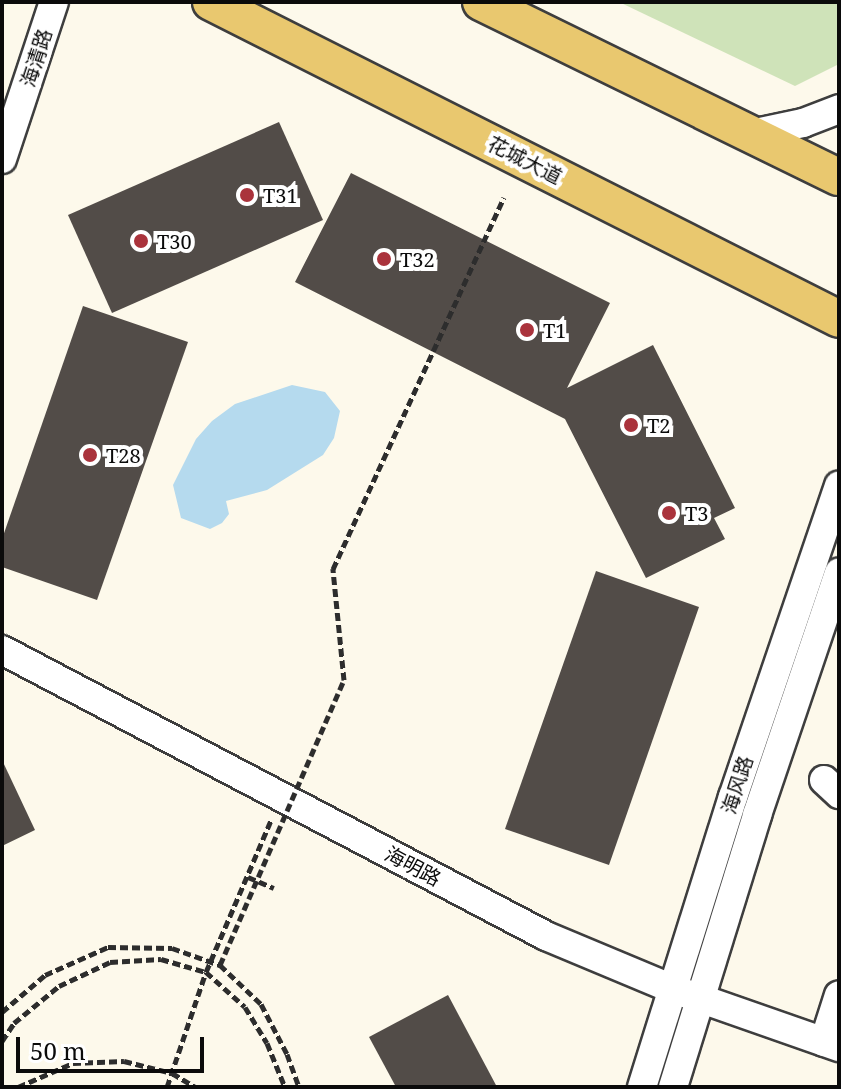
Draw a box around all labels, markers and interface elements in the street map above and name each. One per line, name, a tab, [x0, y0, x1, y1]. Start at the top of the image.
street label: 海清路	[15, 26, 57, 90]
street label: 花城大道	[484, 131, 566, 189]
place label: T31	[263, 183, 298, 207]
marker: T31	[238, 186, 256, 204]
place label: T30	[157, 229, 192, 253]
marker: T30	[132, 232, 150, 250]
place label: T32	[400, 247, 435, 271]
marker: T32	[375, 250, 393, 268]
place label: T1	[543, 318, 566, 342]
marker: T1	[518, 321, 536, 339]
place label: T2	[647, 413, 670, 437]
marker: T2	[622, 416, 640, 434]
place label: T28	[106, 443, 141, 467]
marker: T28	[81, 446, 99, 464]
place label: T3	[685, 501, 708, 525]
marker: T3	[660, 504, 678, 522]
street label: 海风路	[716, 753, 758, 817]
street label: 海明路	[381, 841, 445, 891]
scale bar	[20, 1021, 208, 1071]
text: 50 m	[30, 1034, 86, 1067]

